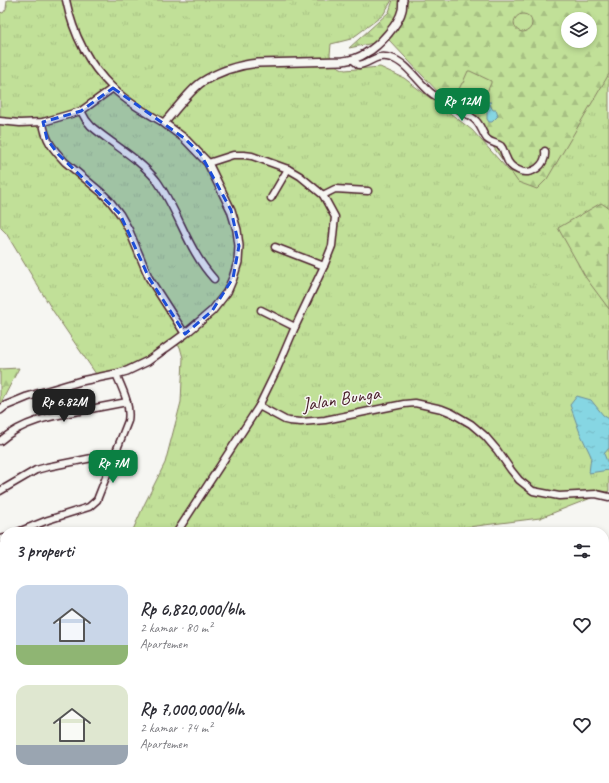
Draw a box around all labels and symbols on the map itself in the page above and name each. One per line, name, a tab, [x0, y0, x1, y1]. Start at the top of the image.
pin: Rp 12M	[429, 88, 495, 122]
street label: Jalan Bunga	[299, 381, 383, 417]
pin: Rp 6.82M	[23, 389, 105, 423]
pin: Rp 7M	[85, 450, 141, 484]

